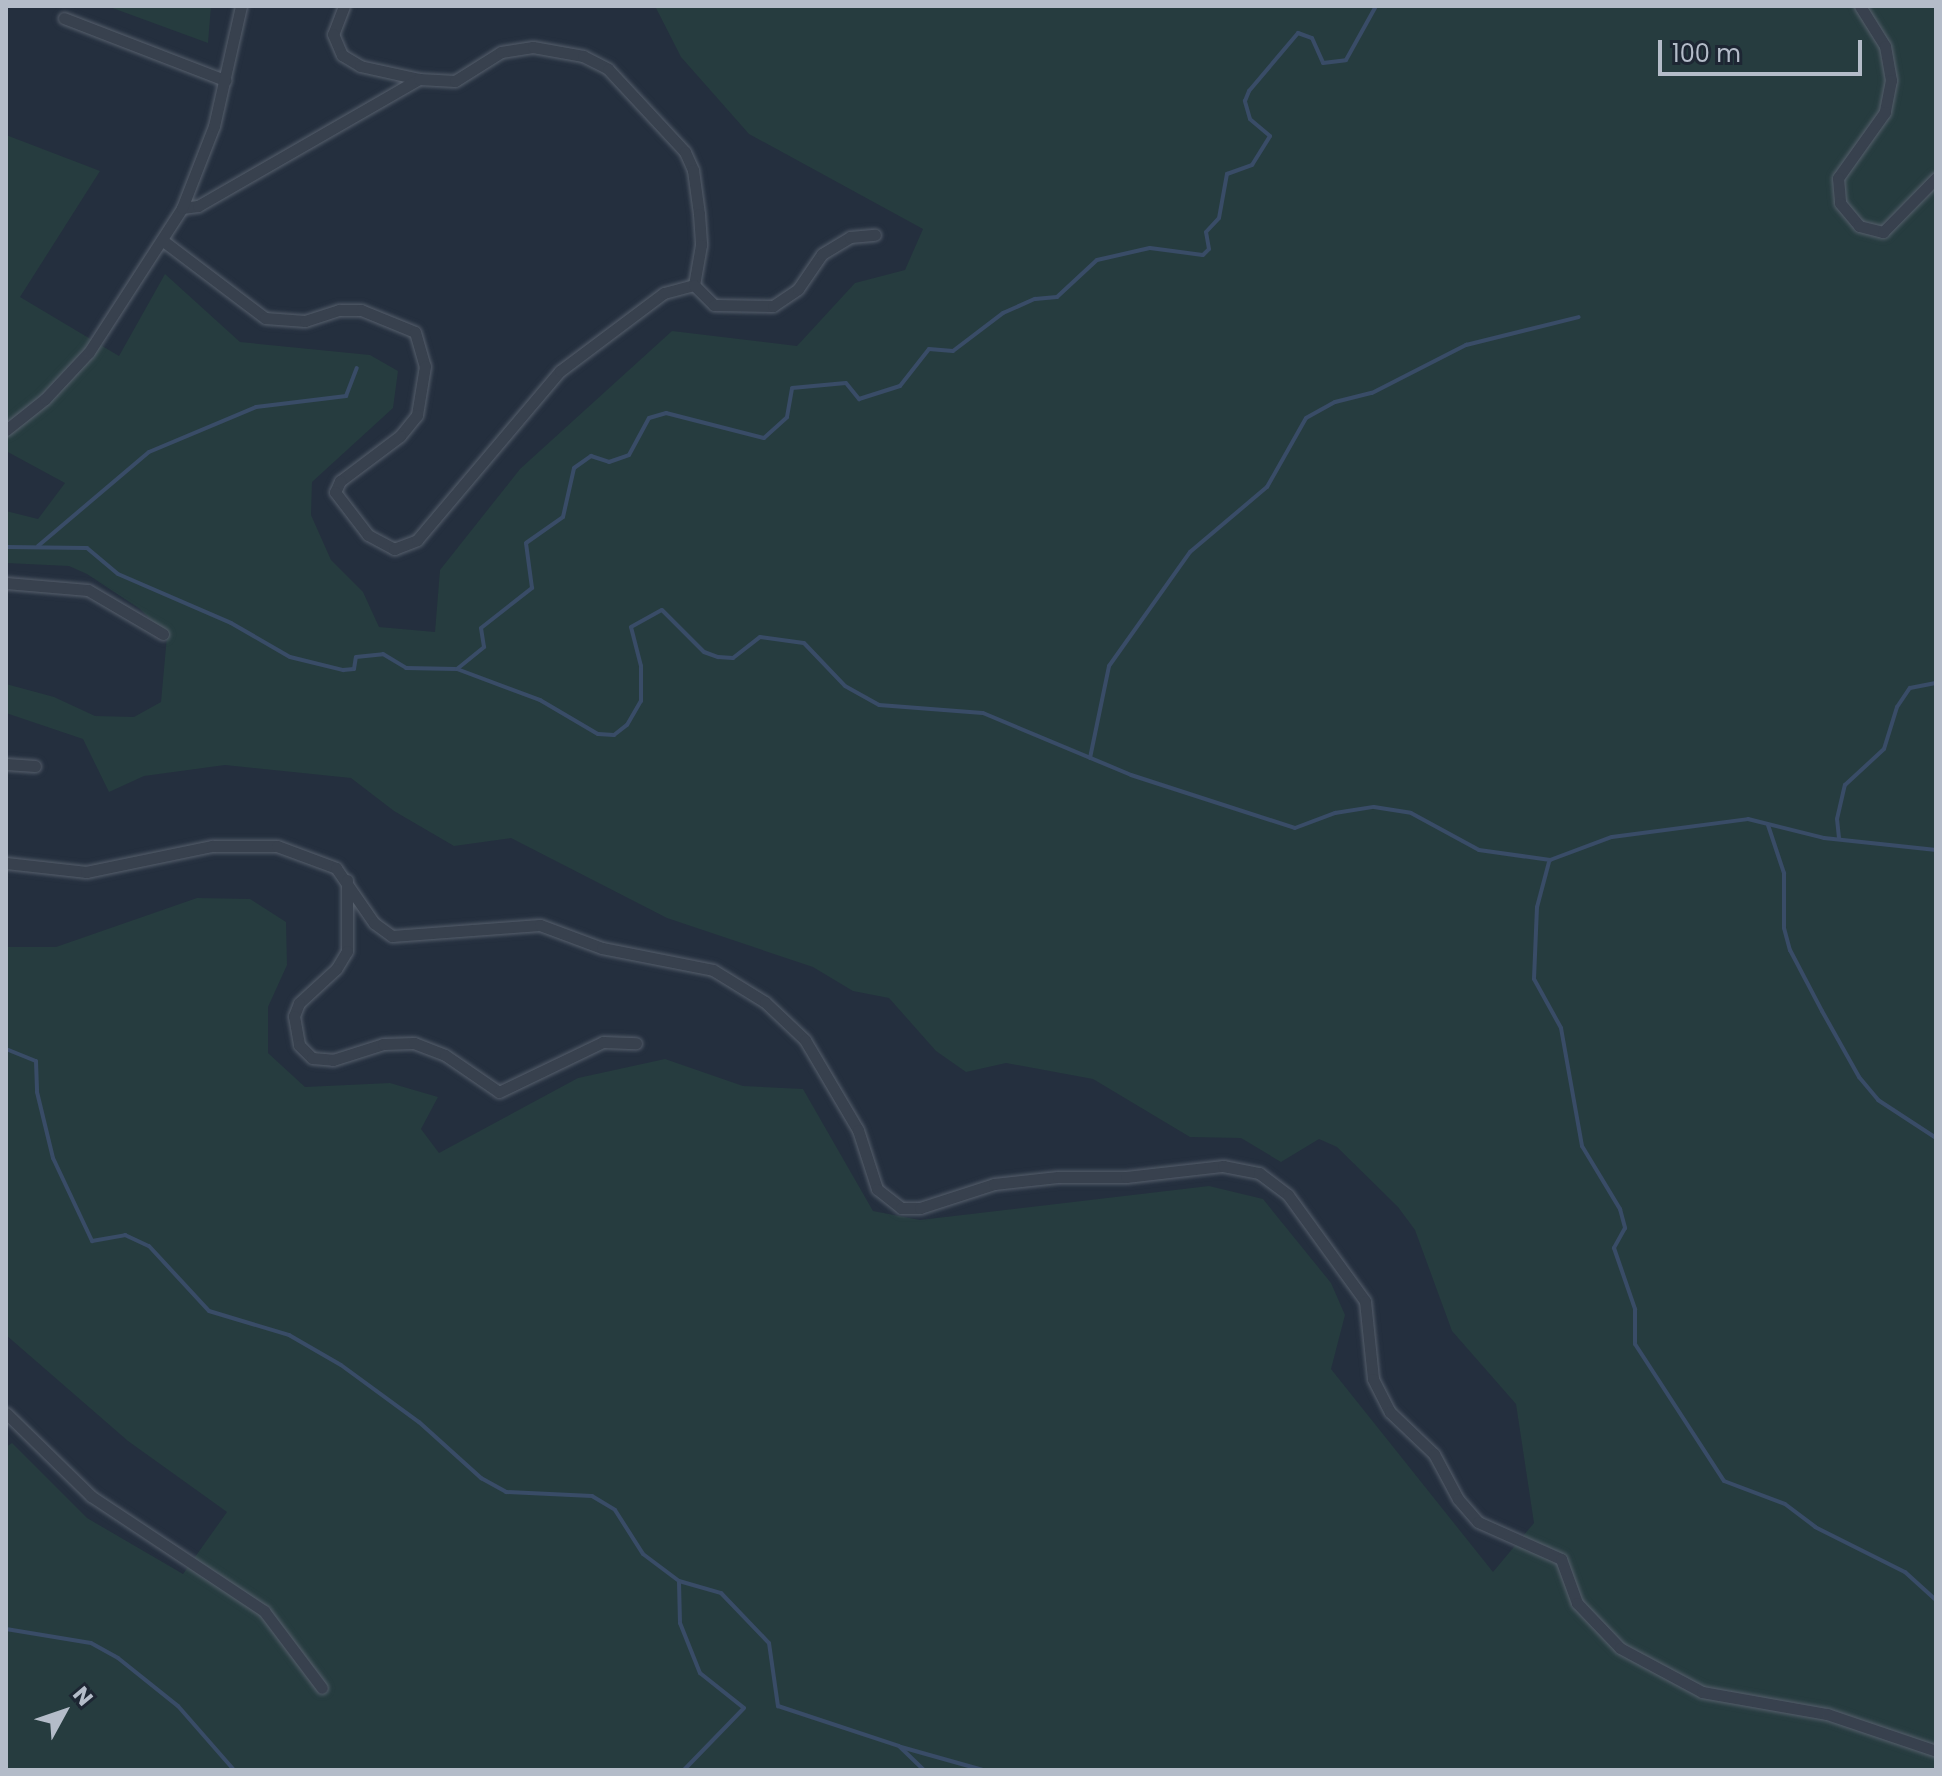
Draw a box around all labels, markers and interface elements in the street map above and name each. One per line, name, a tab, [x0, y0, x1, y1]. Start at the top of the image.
scale bar	[1662, 24, 1866, 74]
text: 100 m	[1672, 37, 1741, 70]
north arrow	[24, 1672, 104, 1752]
text: N	[66, 1680, 100, 1713]

